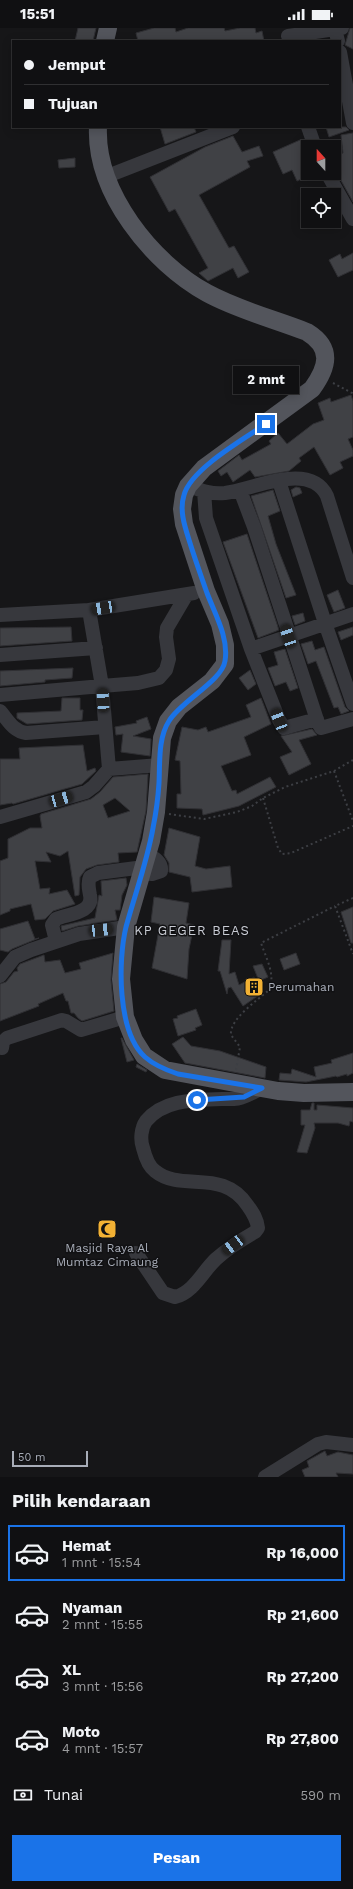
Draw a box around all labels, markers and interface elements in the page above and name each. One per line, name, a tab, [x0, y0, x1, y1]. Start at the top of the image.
text: 15:51	[20, 5, 55, 23]
text: Jemput	[48, 56, 105, 74]
text: Tujuan	[48, 95, 98, 113]
north arrow	[301, 140, 341, 180]
map controls	[301, 140, 341, 228]
button: locate	[301, 188, 341, 228]
callout: 2 mnt	[233, 366, 299, 394]
text: 2 mnt	[247, 372, 285, 387]
route end	[257, 415, 275, 433]
car	[90, 600, 116, 616]
car	[279, 623, 297, 649]
car	[96, 688, 110, 712]
car	[269, 707, 289, 733]
car	[48, 790, 74, 808]
car	[88, 923, 114, 937]
district label: KP GEGER BEAS	[134, 923, 250, 938]
building icon: Perumahan	[243, 976, 265, 998]
place label: Perumahan	[268, 980, 334, 994]
route start	[188, 1091, 206, 1109]
mosque icon: Masjid Raya Al Mumtaz Cimaung	[96, 1218, 118, 1240]
car	[220, 1233, 246, 1257]
place label: Masjid Raya Al Mumtaz Cimaung	[56, 1241, 159, 1269]
scale bar	[12, 1449, 88, 1468]
text: 50 m	[18, 1451, 45, 1464]
text: Pilih kendaraan	[12, 1490, 151, 1511]
icon: car	[14, 1535, 50, 1571]
text: Hemat	[62, 1537, 111, 1555]
text: Rp 16,000	[266, 1544, 339, 1562]
text: 1 mnt · 15:54	[62, 1555, 141, 1570]
icon: car	[14, 1597, 50, 1633]
text: Nyaman	[62, 1599, 122, 1617]
text: Rp 21,600	[267, 1606, 339, 1624]
text: 2 mnt · 15:55	[62, 1617, 143, 1632]
icon: car	[14, 1659, 50, 1695]
text: XL	[62, 1661, 81, 1679]
text: Rp 27,200	[266, 1668, 339, 1686]
text: 3 mnt · 15:56	[62, 1679, 143, 1694]
icon: car	[14, 1721, 50, 1757]
text: Moto	[62, 1723, 100, 1741]
text: Rp 27,800	[266, 1730, 339, 1748]
text: 4 mnt · 15:57	[62, 1741, 143, 1756]
icon: cash	[12, 1784, 34, 1806]
text: Tunai	[44, 1786, 83, 1804]
text: 590 m	[301, 1788, 341, 1803]
button: Pesan	[12, 1835, 341, 1881]

